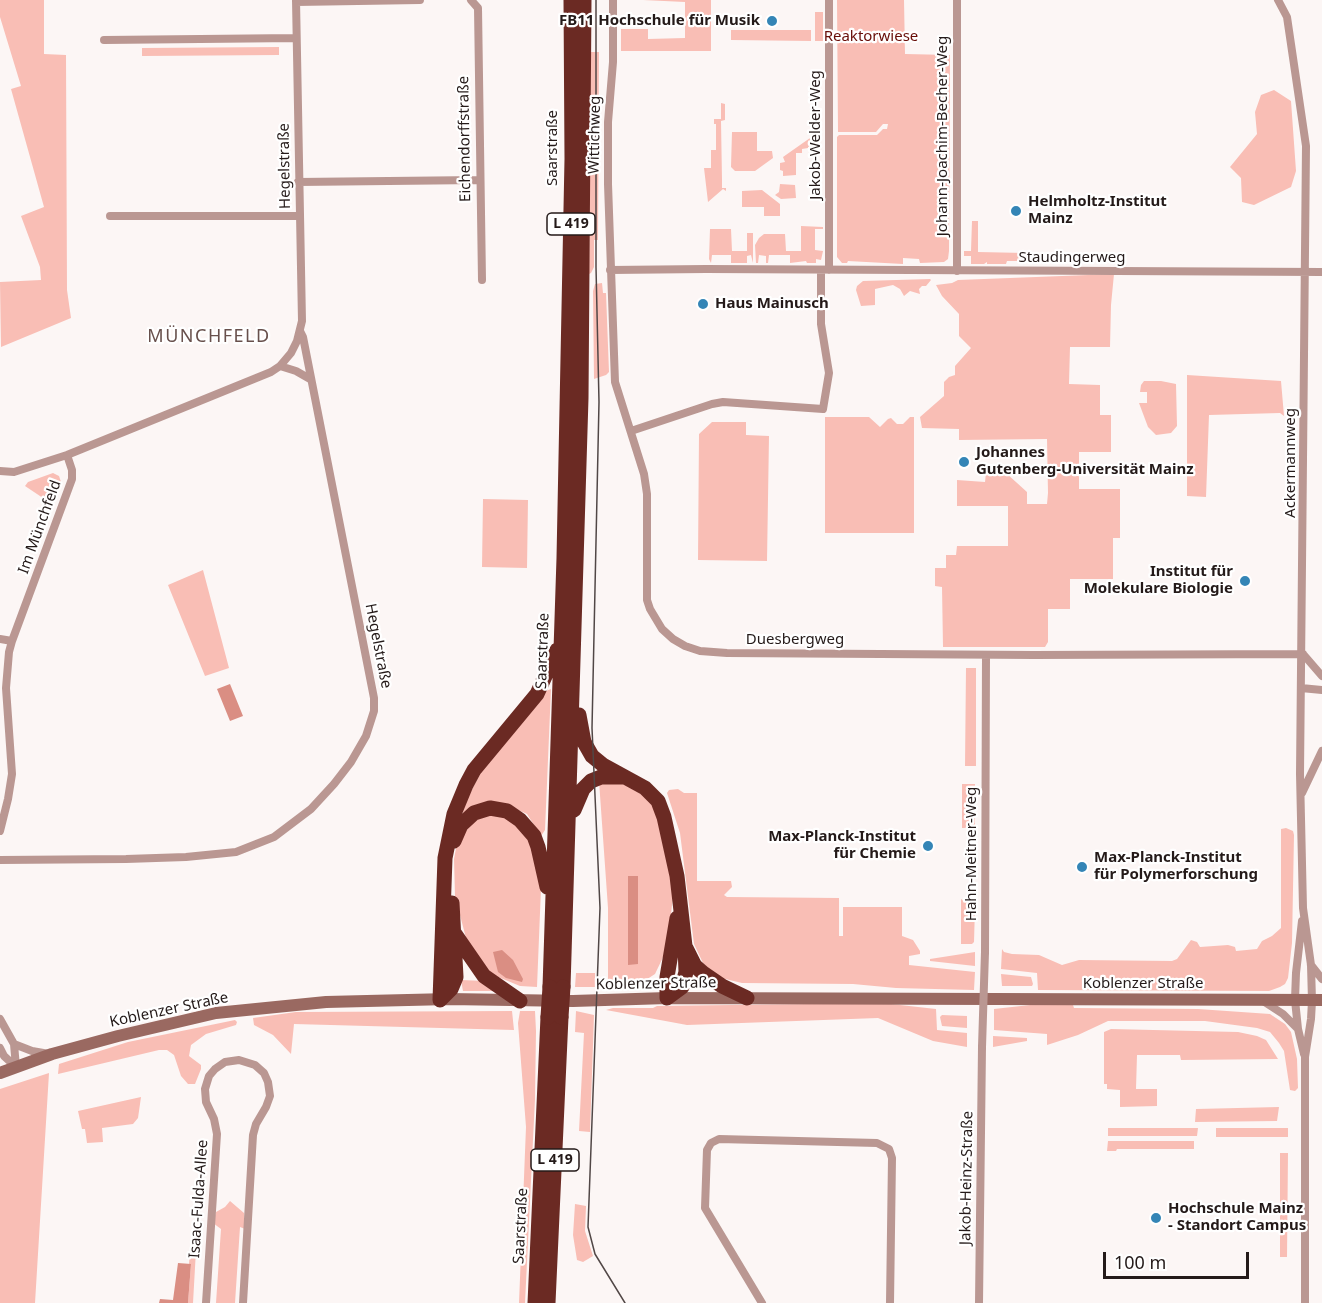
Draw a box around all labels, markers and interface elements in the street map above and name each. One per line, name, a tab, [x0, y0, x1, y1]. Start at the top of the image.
place label: FB11 Hochschule für Musik	[559, 12, 760, 30]
marker: FB11 Hochschule für Musik	[765, 14, 779, 28]
park label: Reaktorwiese	[824, 28, 918, 46]
street label: Johann-Joachim-Becher-Weg	[934, 36, 952, 236]
street label: Jakob-Welder-Weg	[807, 70, 825, 200]
street label: Eichendorffstraße	[455, 76, 475, 202]
street label: Wittichweg	[585, 96, 605, 174]
street label: Saarstraße	[544, 110, 562, 186]
street label: Hegelstraße	[275, 123, 295, 209]
place label: Helmholtz-Institut Mainz	[1028, 193, 1167, 228]
marker: Helmholtz-Institut Mainz	[1009, 204, 1023, 218]
road number: L 419	[547, 213, 595, 235]
street label: Staudingerweg	[1018, 249, 1126, 267]
place label: Haus Mainusch	[715, 295, 829, 313]
marker: Haus Mainusch	[696, 297, 710, 311]
district label: MÜNCHFELD	[147, 326, 271, 348]
street label: Ackermannweg	[1282, 408, 1300, 518]
place label: Johannes Gutenberg-Universität Mainz	[976, 444, 1194, 479]
marker: Johannes Gutenberg-Universität Mainz	[957, 455, 971, 469]
street label: Im Münchfeld	[15, 478, 65, 576]
place label: Institut für Molekulare Biologie	[1084, 563, 1233, 598]
marker: Institut für Molekulare Biologie	[1238, 574, 1252, 588]
street label: Hegelstraße	[361, 602, 395, 690]
street label: Saarstraße	[533, 613, 553, 689]
street label: Duesbergweg	[746, 631, 844, 649]
street label: Hahn-Meitner-Weg	[963, 787, 981, 921]
place label: Max-Planck-Institut für Chemie	[768, 828, 916, 863]
marker: Max-Planck-Institut für Chemie	[921, 839, 935, 853]
place label: Max-Planck-Institut für Polymerforschung	[1094, 849, 1258, 884]
marker: Max-Planck-Institut für Polymerforschung	[1075, 860, 1089, 874]
street label: Koblenzer Straße	[596, 974, 716, 994]
street label: Koblenzer Straße	[1083, 975, 1203, 993]
street label: Koblenzer Straße	[108, 989, 230, 1031]
street label: Jakob-Heinz-Straße	[957, 1111, 977, 1245]
street label: Isaac-Fulda-Allee	[186, 1139, 212, 1259]
road number: L 419	[531, 1149, 579, 1171]
street label: Saarstraße	[510, 1188, 532, 1264]
place label: Hochschule Mainz - Standort Campus	[1168, 1200, 1306, 1235]
marker: Hochschule Mainz - Standort Campus	[1149, 1211, 1163, 1225]
scale bar	[1106, 1240, 1252, 1278]
text: 100 m	[1114, 1250, 1166, 1274]

